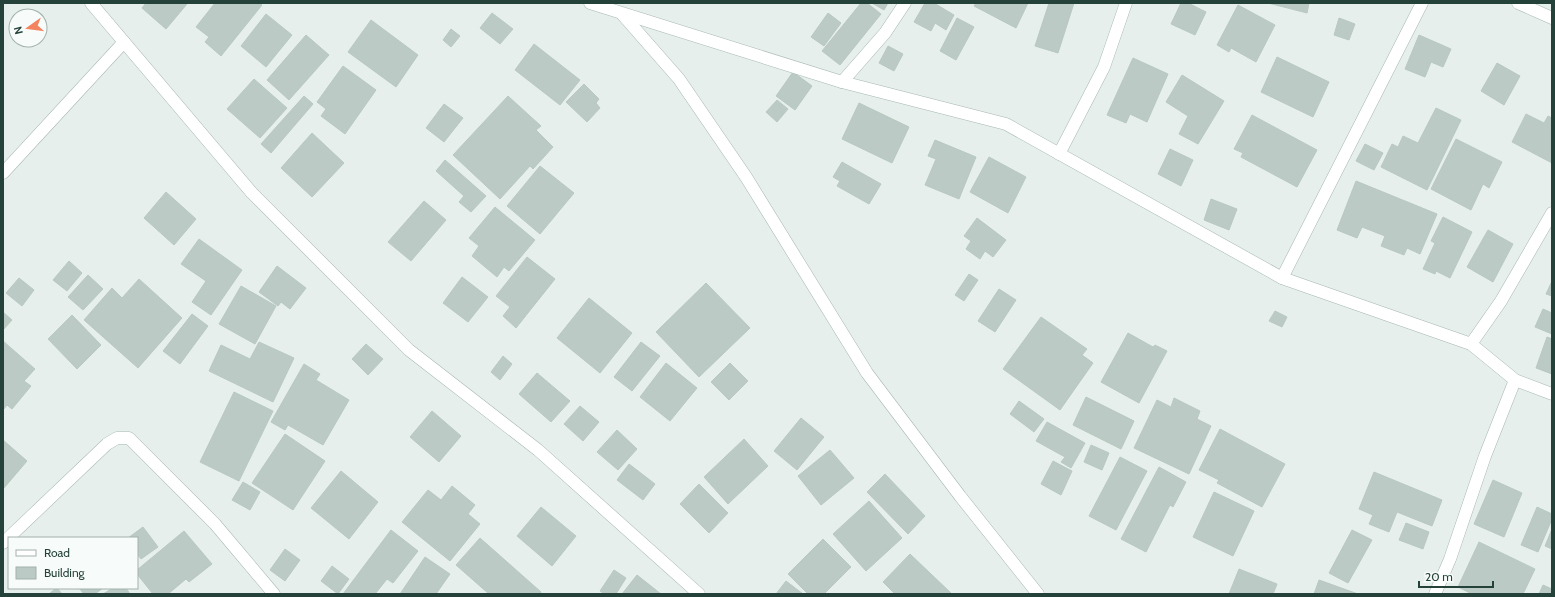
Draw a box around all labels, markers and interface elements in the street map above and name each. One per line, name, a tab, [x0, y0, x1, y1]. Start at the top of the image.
north arrow	[8, 8, 48, 48]
text: N	[11, 25, 26, 36]
legend	[8, 537, 138, 589]
text: Road	[44, 545, 70, 560]
scale bar	[1419, 563, 1493, 589]
text: Building	[44, 565, 86, 580]
text: 20 m	[1425, 569, 1453, 584]

